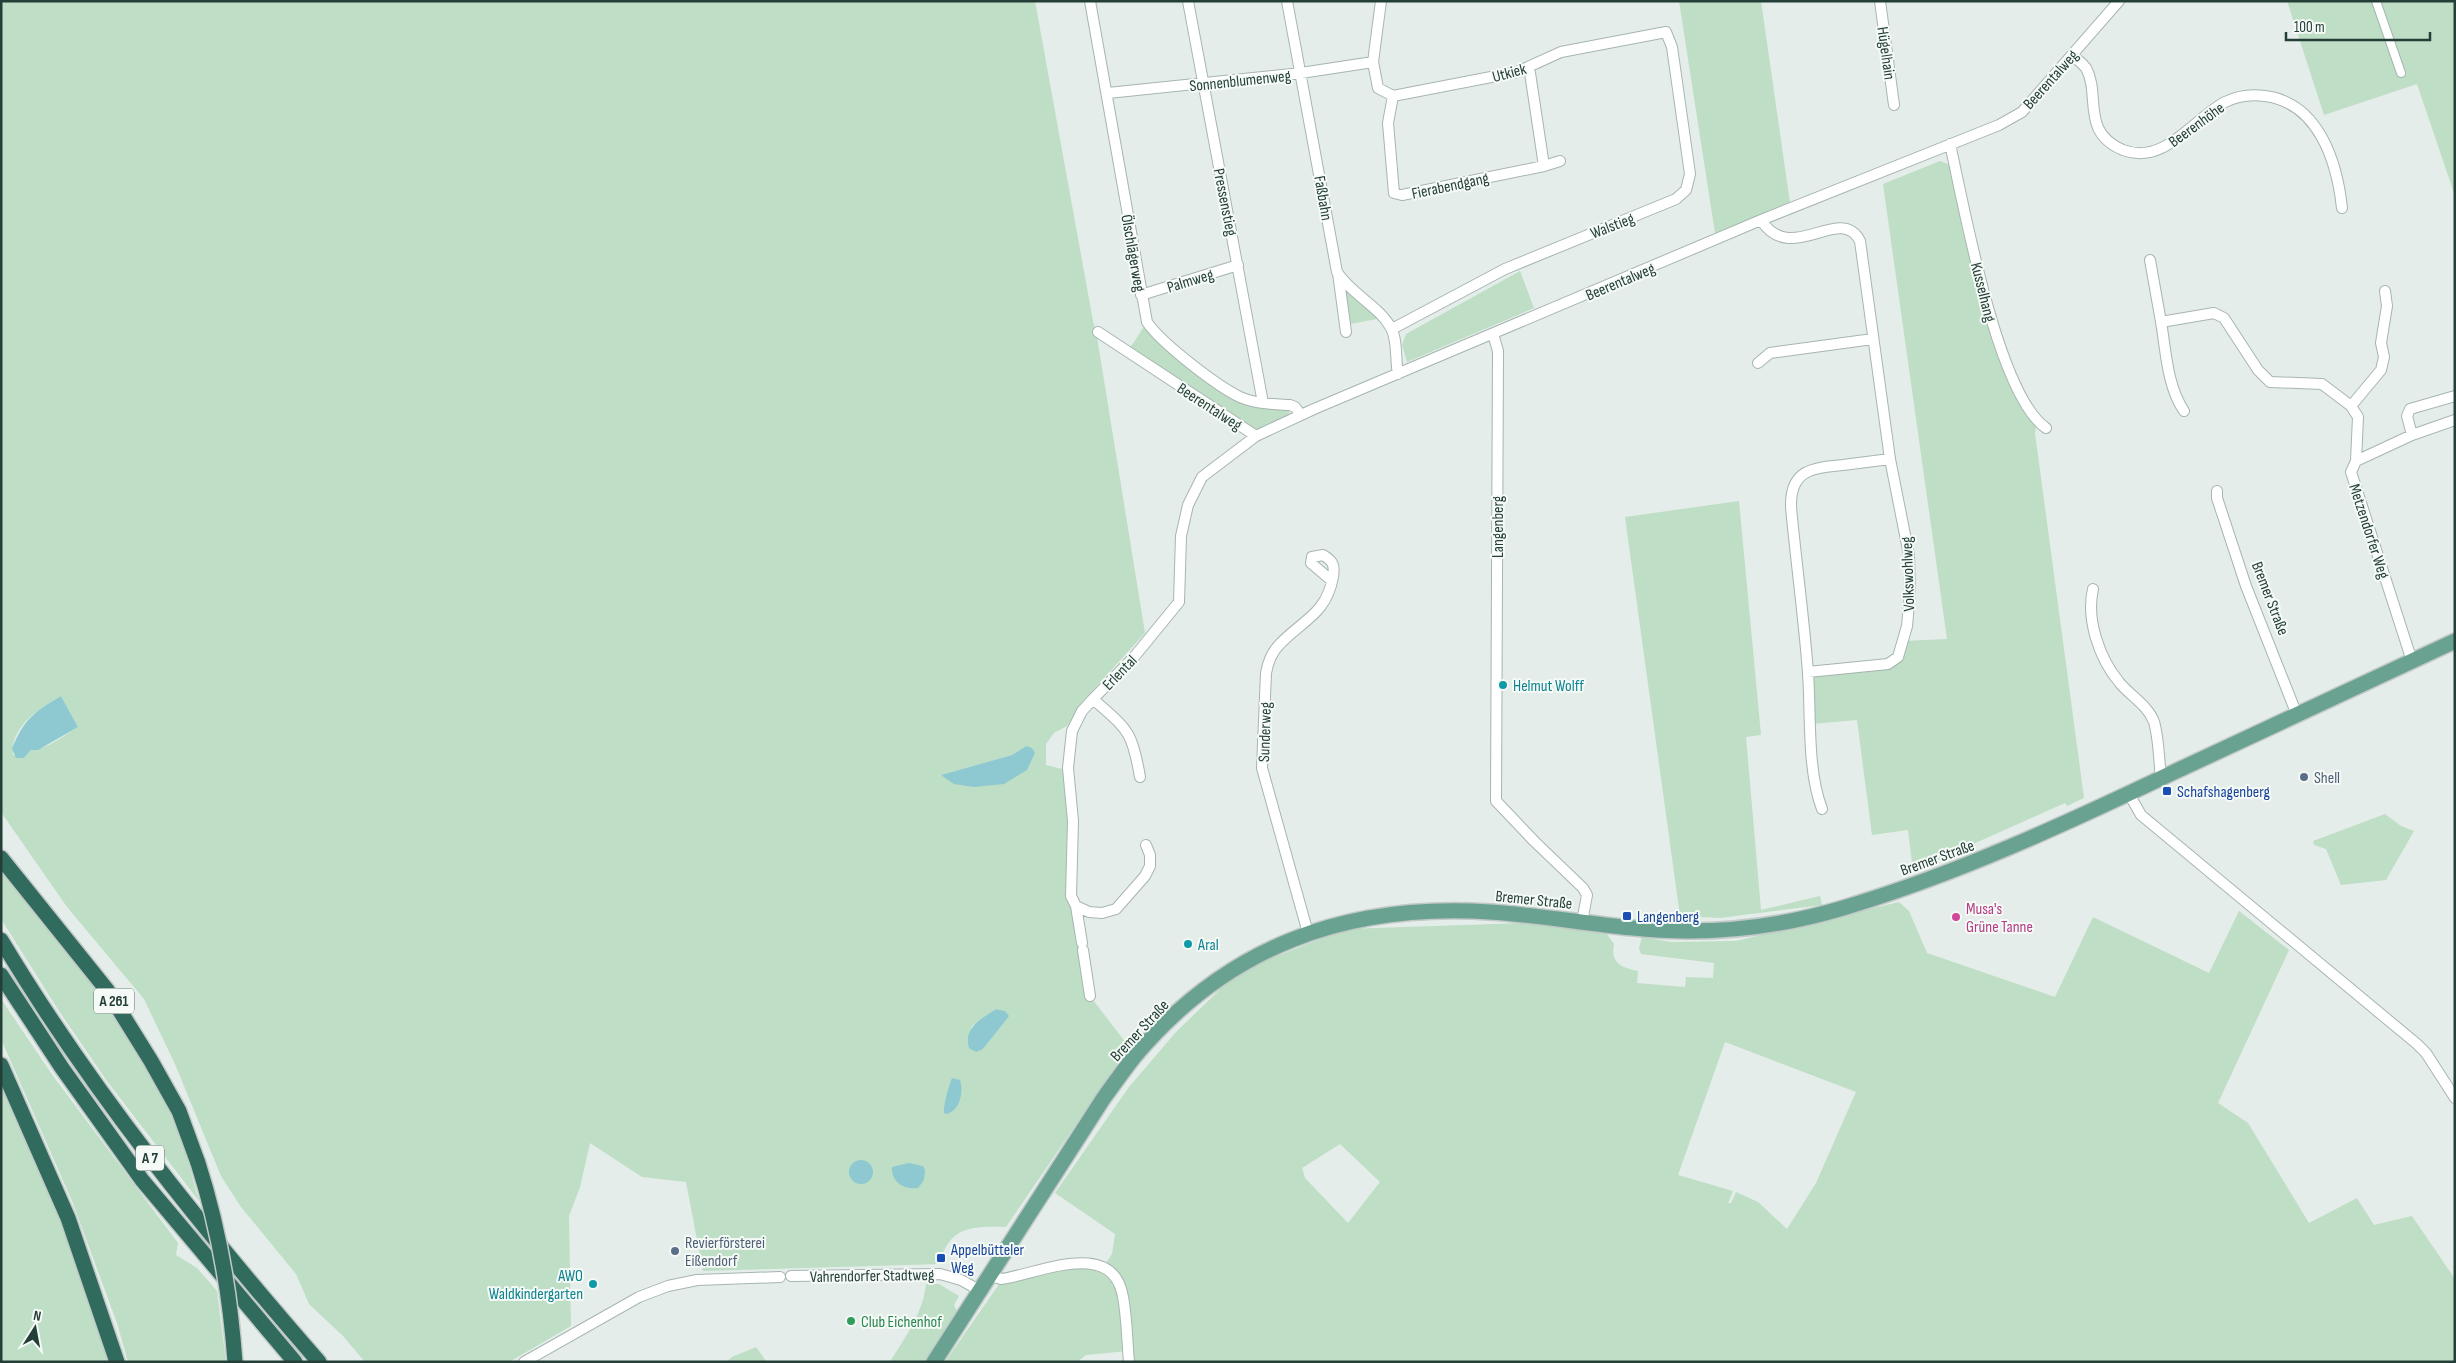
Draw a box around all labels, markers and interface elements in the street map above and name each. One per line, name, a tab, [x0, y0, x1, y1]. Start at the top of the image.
scale bar	[2286, 10, 2430, 42]
text: 100 m	[2294, 18, 2325, 37]
street label: Hügelhain	[1872, 25, 1899, 81]
street label: Beerentalweg	[2020, 46, 2083, 114]
street label: Utkiek	[1490, 60, 1528, 87]
street label: Sonnenblumenweg	[1188, 67, 1292, 96]
street label: Beerenhöhe	[2165, 99, 2229, 152]
street label: Pressenstieg	[1209, 167, 1240, 238]
street label: Fierabendgang	[1410, 169, 1491, 204]
street label: Faßbahn	[1309, 174, 1336, 222]
street label: Walstieg	[1588, 209, 1637, 243]
street label: Ölschlägerweg	[1116, 213, 1149, 293]
street label: Beerentalweg	[1583, 259, 1658, 305]
street label: Kusselhang	[1966, 261, 1999, 324]
street label: Palmweg	[1165, 265, 1216, 297]
street label: Beerentalweg	[1173, 379, 1245, 435]
street label: Metzendorfer Weg	[2344, 482, 2393, 581]
street label: Langenberg	[1489, 496, 1508, 558]
street label: Volkswohlweg	[1898, 536, 1919, 612]
street label: Bremer Straße	[2247, 559, 2292, 638]
street label: Erlental	[1099, 652, 1141, 695]
place label: Helmut Wolff	[1513, 677, 1585, 696]
marker: Helmut Wolff	[1497, 679, 1509, 691]
street label: Sunderweg	[1255, 702, 1276, 762]
place label: Shell	[2314, 769, 2340, 788]
marker: Shell	[2298, 771, 2310, 783]
place label: Schafshagenberg	[2177, 783, 2270, 802]
marker: Schafshagenberg	[2161, 785, 2173, 797]
street label: Bremer Straße	[1898, 836, 1977, 881]
street label: Bremer Straße	[1495, 887, 1573, 914]
place label: Musa's Grüne Tanne	[1966, 900, 2033, 937]
place label: Langenberg	[1637, 908, 1699, 927]
marker: Langenberg	[1621, 910, 1633, 922]
marker: Musa's Grüne Tanne	[1950, 911, 1962, 923]
place label: Aral	[1197, 936, 1219, 955]
marker: Aral	[1182, 938, 1194, 950]
road number: A 261	[94, 988, 134, 1014]
street label: Bremer Straße	[1107, 996, 1173, 1066]
road number: A 7	[136, 1146, 164, 1170]
place label: Revierförsterei Eißendorf	[685, 1234, 765, 1271]
place label: Appelbütteler Weg	[950, 1241, 1025, 1278]
marker: Revierförsterei Eißendorf	[669, 1245, 681, 1257]
marker: Appelbütteler Weg	[935, 1252, 947, 1264]
street label: Vahrendorfer Stadtweg	[810, 1266, 934, 1287]
place label: AWO Waldkindergarten	[489, 1267, 583, 1304]
marker: AWO Waldkindergarten	[587, 1278, 599, 1290]
north arrow	[10, 1303, 60, 1353]
text: N	[32, 1307, 43, 1325]
place label: Club Eichenhof	[861, 1313, 942, 1332]
marker: Club Eichenhof	[845, 1315, 857, 1327]

